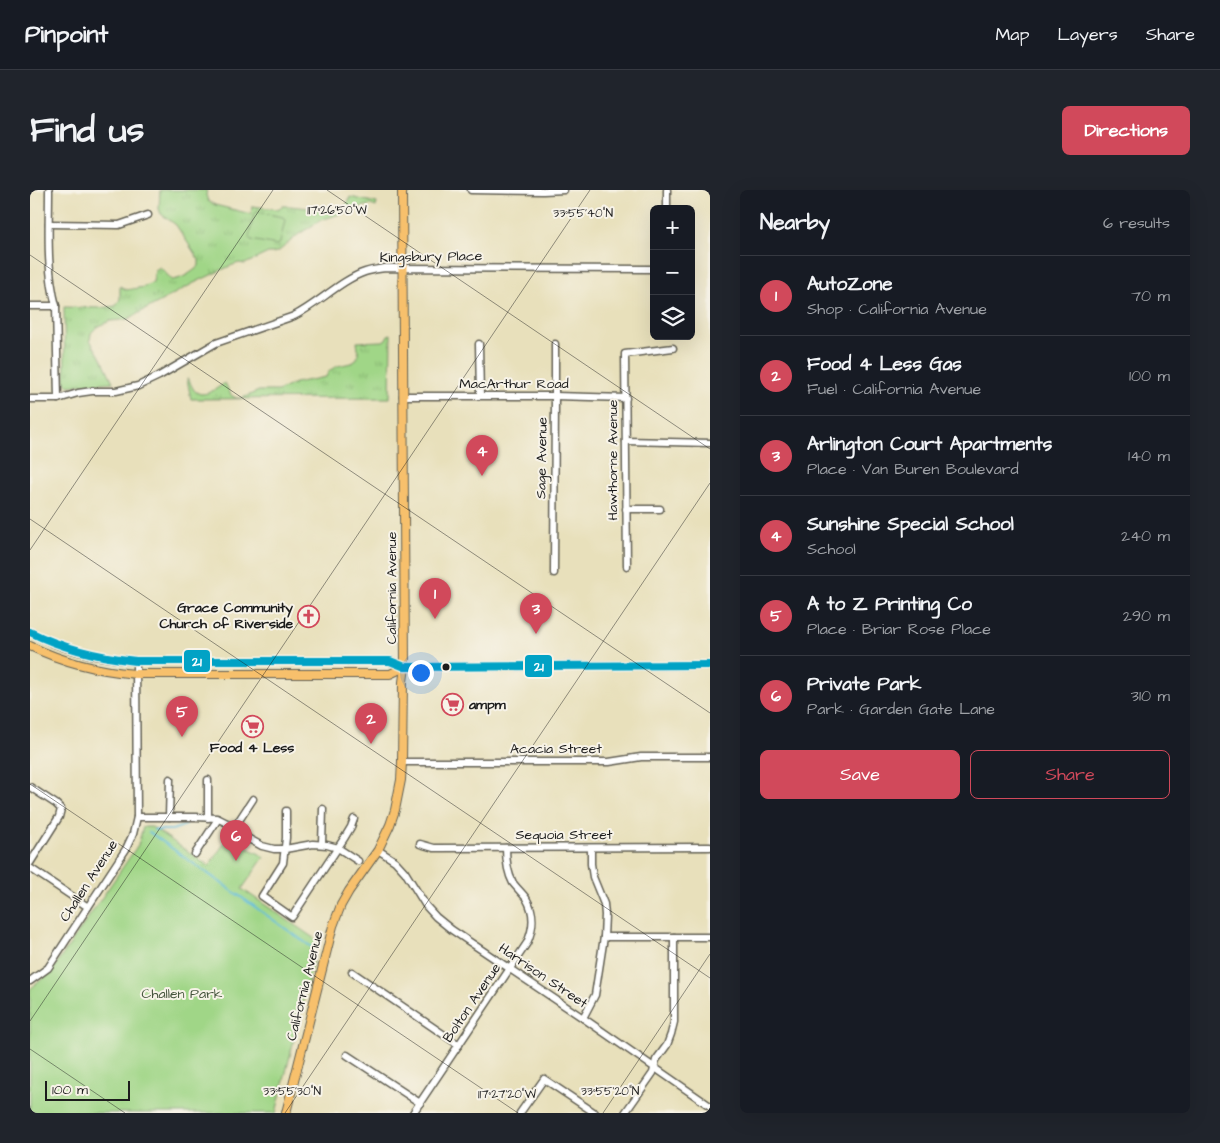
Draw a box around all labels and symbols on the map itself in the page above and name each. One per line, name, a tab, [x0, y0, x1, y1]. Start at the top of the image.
text: 117°26'50"W	[307, 202, 368, 219]
text: 33°55'40"N	[553, 205, 613, 222]
street label: Kingsbury Place	[380, 246, 483, 268]
street label: MacArthur Road	[459, 374, 569, 394]
street label: Hawthorne Avenue	[603, 399, 623, 520]
street label: Sage Avenue	[531, 416, 553, 499]
pin: 4	[466, 435, 498, 476]
street label: California Avenue	[382, 531, 402, 644]
pin: 1	[419, 578, 451, 619]
pin: 3	[520, 593, 552, 634]
place label: Grace Community Church of Riverside	[160, 598, 293, 634]
church icon: Grace Community Church of Riverside	[297, 604, 321, 628]
line badge: 21	[183, 649, 211, 673]
text: 21	[191, 652, 202, 672]
line badge: 21	[524, 654, 553, 678]
text: 21	[533, 657, 544, 677]
your location	[408, 660, 434, 686]
unlabelled marker	[441, 662, 451, 672]
supermarket icon: ampm	[441, 693, 465, 717]
place label: ampm	[468, 695, 507, 715]
pin: 5	[166, 696, 198, 737]
pin: 2	[355, 703, 387, 744]
supermarket icon: Food 4 Less	[240, 714, 264, 738]
place label: Food 4 Less	[210, 738, 294, 758]
street label: Acacia Street	[510, 739, 602, 759]
pin: 6	[220, 820, 252, 861]
street label: Sequoia Street	[516, 825, 613, 845]
street label: Challen Avenue	[55, 836, 123, 926]
street label: California Avenue	[282, 929, 328, 1043]
street label: Harrison Street	[494, 939, 592, 1014]
street label: Bolton Avenue	[438, 959, 506, 1047]
park label: Challen Park	[142, 984, 223, 1004]
scale bar	[45, 1078, 130, 1101]
text: 33°55'30"N	[263, 1083, 321, 1100]
text: 33°55'20"N	[581, 1083, 640, 1100]
text: 117°27'20"W	[478, 1086, 537, 1103]

